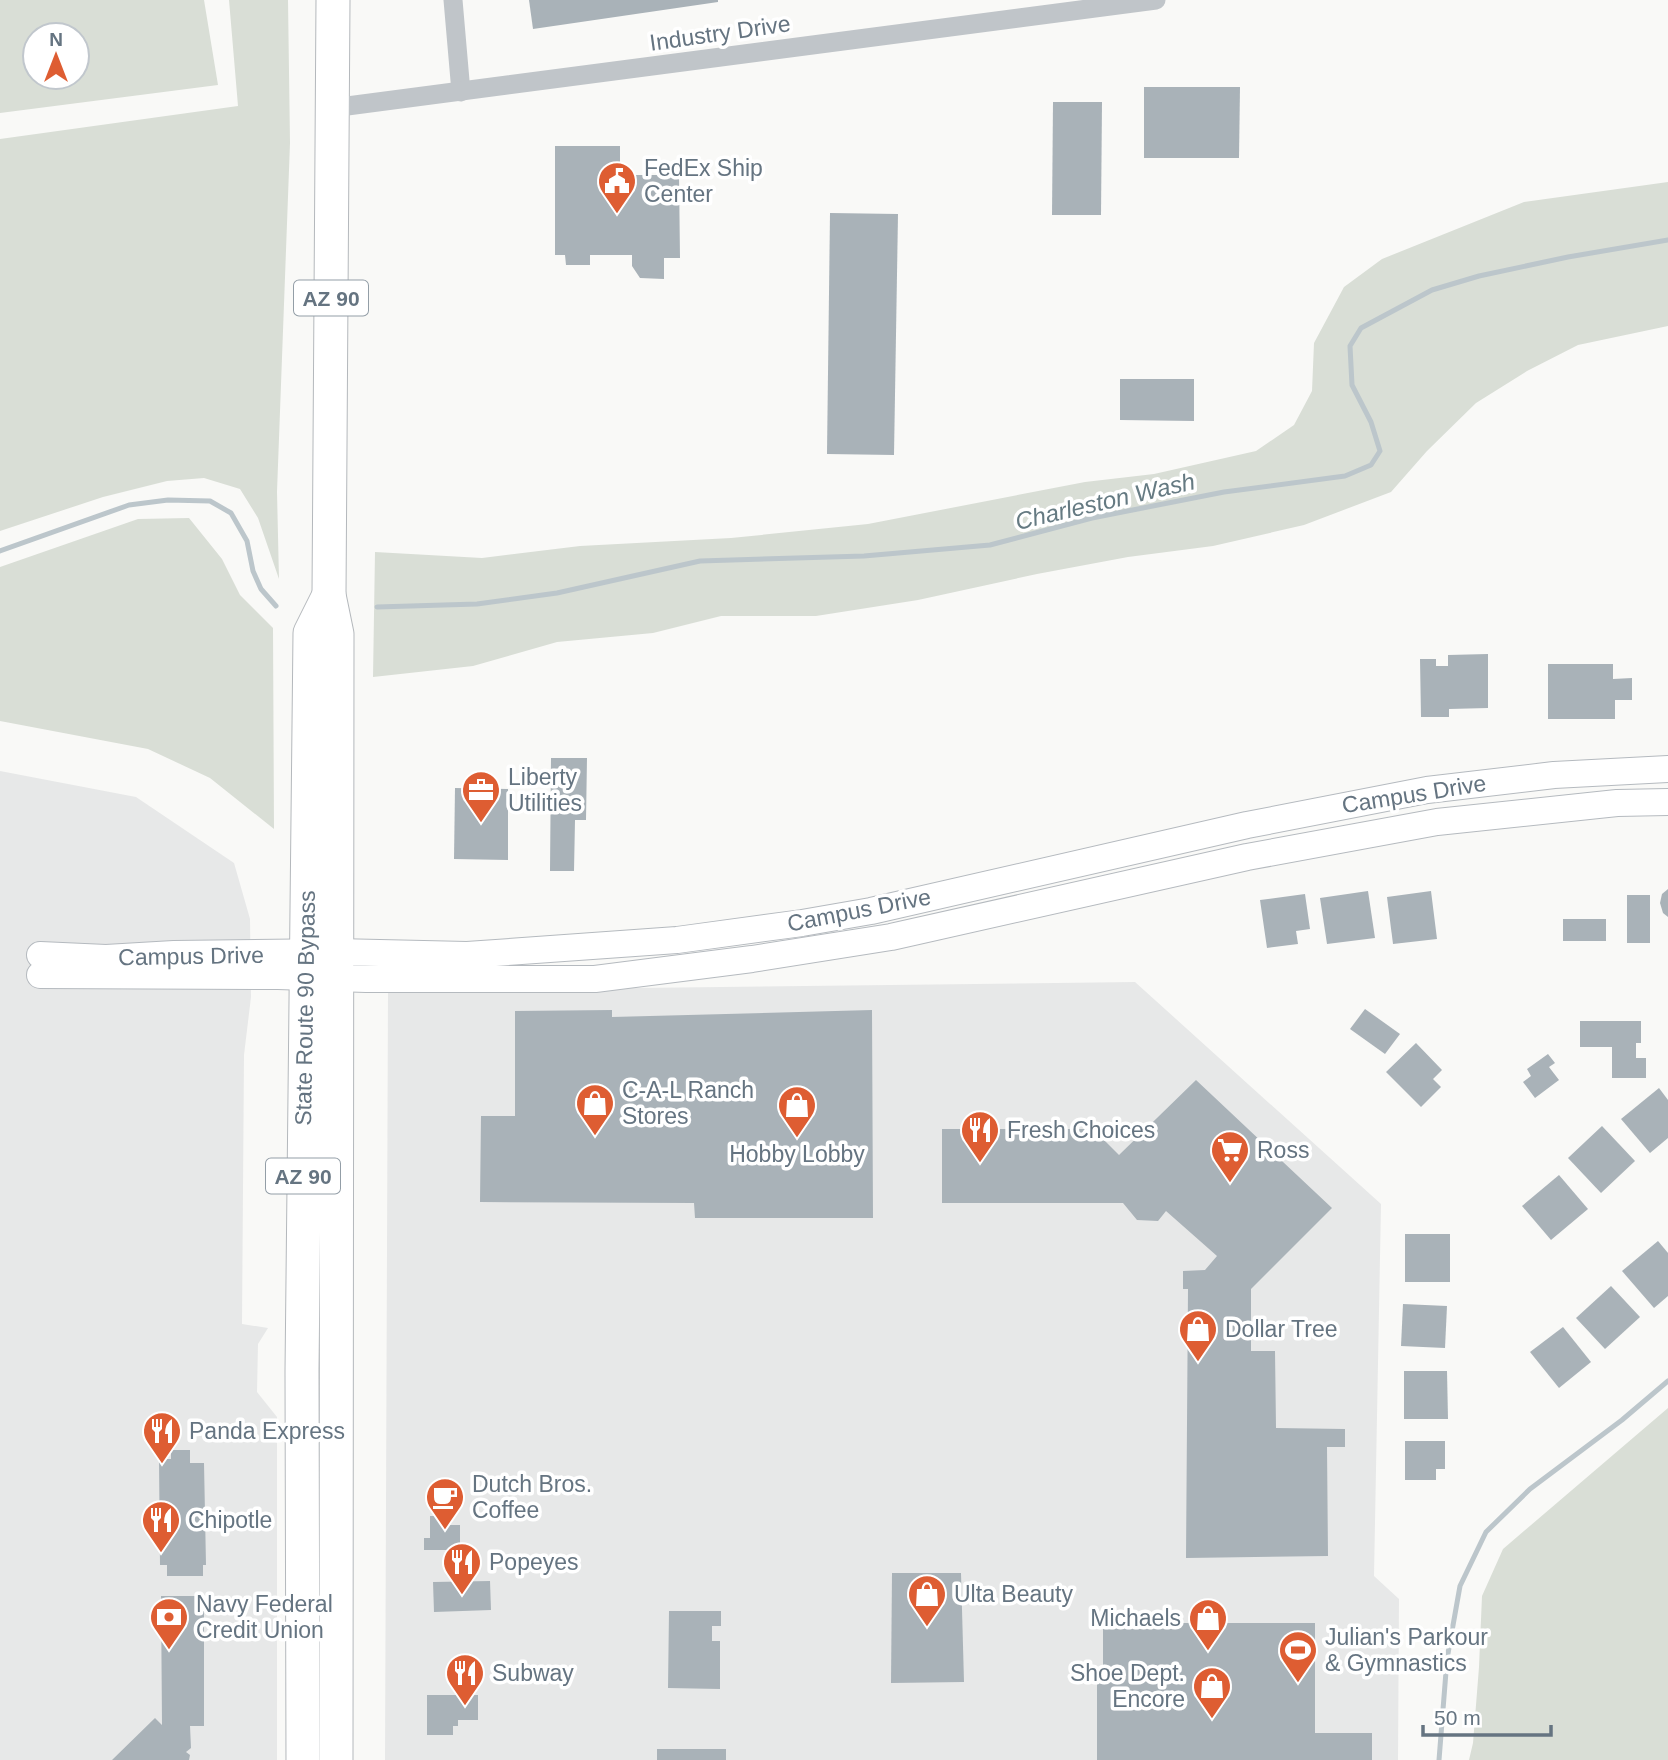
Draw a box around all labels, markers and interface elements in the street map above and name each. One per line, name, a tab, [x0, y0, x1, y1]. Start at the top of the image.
street label: Industry Drive	[648, 10, 792, 56]
north arrow	[21, 21, 91, 91]
text: N	[49, 29, 63, 50]
place label: FedEx Ship Center	[644, 155, 763, 207]
public building icon: FedEx Ship Center	[596, 160, 638, 215]
road number: AZ 90	[294, 280, 368, 316]
water label: Charleston Wash	[1012, 467, 1198, 535]
place label: Liberty Utilities	[508, 764, 582, 816]
office icon: Liberty Utilities	[460, 769, 502, 824]
street label: Campus Drive	[1340, 770, 1488, 818]
street label: Campus Drive	[785, 883, 933, 937]
street label: State Route 90 Bypass	[290, 890, 320, 1126]
street label: Campus Drive	[118, 942, 264, 970]
place label: C-A-L Ranch Stores	[622, 1077, 754, 1129]
shop icon: C-A-L Ranch Stores	[574, 1082, 616, 1137]
shop icon: Hobby Lobby	[776, 1084, 818, 1139]
restaurant icon: Fresh Choices	[959, 1109, 1001, 1164]
place label: Fresh Choices	[1007, 1117, 1155, 1143]
supermarket icon: Ross	[1209, 1129, 1251, 1184]
place label: Ross	[1257, 1137, 1309, 1163]
place label: Hobby Lobby	[729, 1141, 865, 1167]
road number: AZ 90	[266, 1158, 340, 1194]
shop icon: Dollar Tree	[1177, 1308, 1219, 1363]
place label: Dollar Tree	[1225, 1316, 1337, 1342]
restaurant icon: Panda Express	[141, 1410, 183, 1465]
place label: Panda Express	[189, 1418, 345, 1444]
place label: Dutch Bros. Coffee	[472, 1471, 592, 1523]
cafe icon: Dutch Bros. Coffee	[424, 1476, 466, 1531]
restaurant icon: Chipotle	[140, 1499, 182, 1554]
place label: Chipotle	[188, 1507, 272, 1533]
restaurant icon: Popeyes	[441, 1541, 483, 1596]
place label: Popeyes	[489, 1549, 579, 1575]
shop icon: Ulta Beauty	[906, 1573, 948, 1628]
place label: Ulta Beauty	[954, 1581, 1073, 1607]
place label: Navy Federal Credit Union	[196, 1591, 333, 1643]
bank icon: Navy Federal Credit Union	[148, 1596, 190, 1651]
shop icon: Michaels	[1187, 1597, 1229, 1652]
place label: Michaels	[1090, 1605, 1181, 1631]
place label: Julian's Parkour & Gymnastics	[1325, 1624, 1488, 1676]
sports icon: Julian's Parkour & Gymnastics	[1277, 1629, 1319, 1684]
restaurant icon: Subway	[444, 1652, 486, 1707]
place label: Subway	[492, 1660, 574, 1686]
place label: Shoe Dept. Encore	[1070, 1660, 1185, 1712]
shop icon: Shoe Dept. Encore	[1191, 1665, 1233, 1720]
scale bar	[1423, 1694, 1551, 1738]
text: 50 m	[1434, 1706, 1481, 1729]

